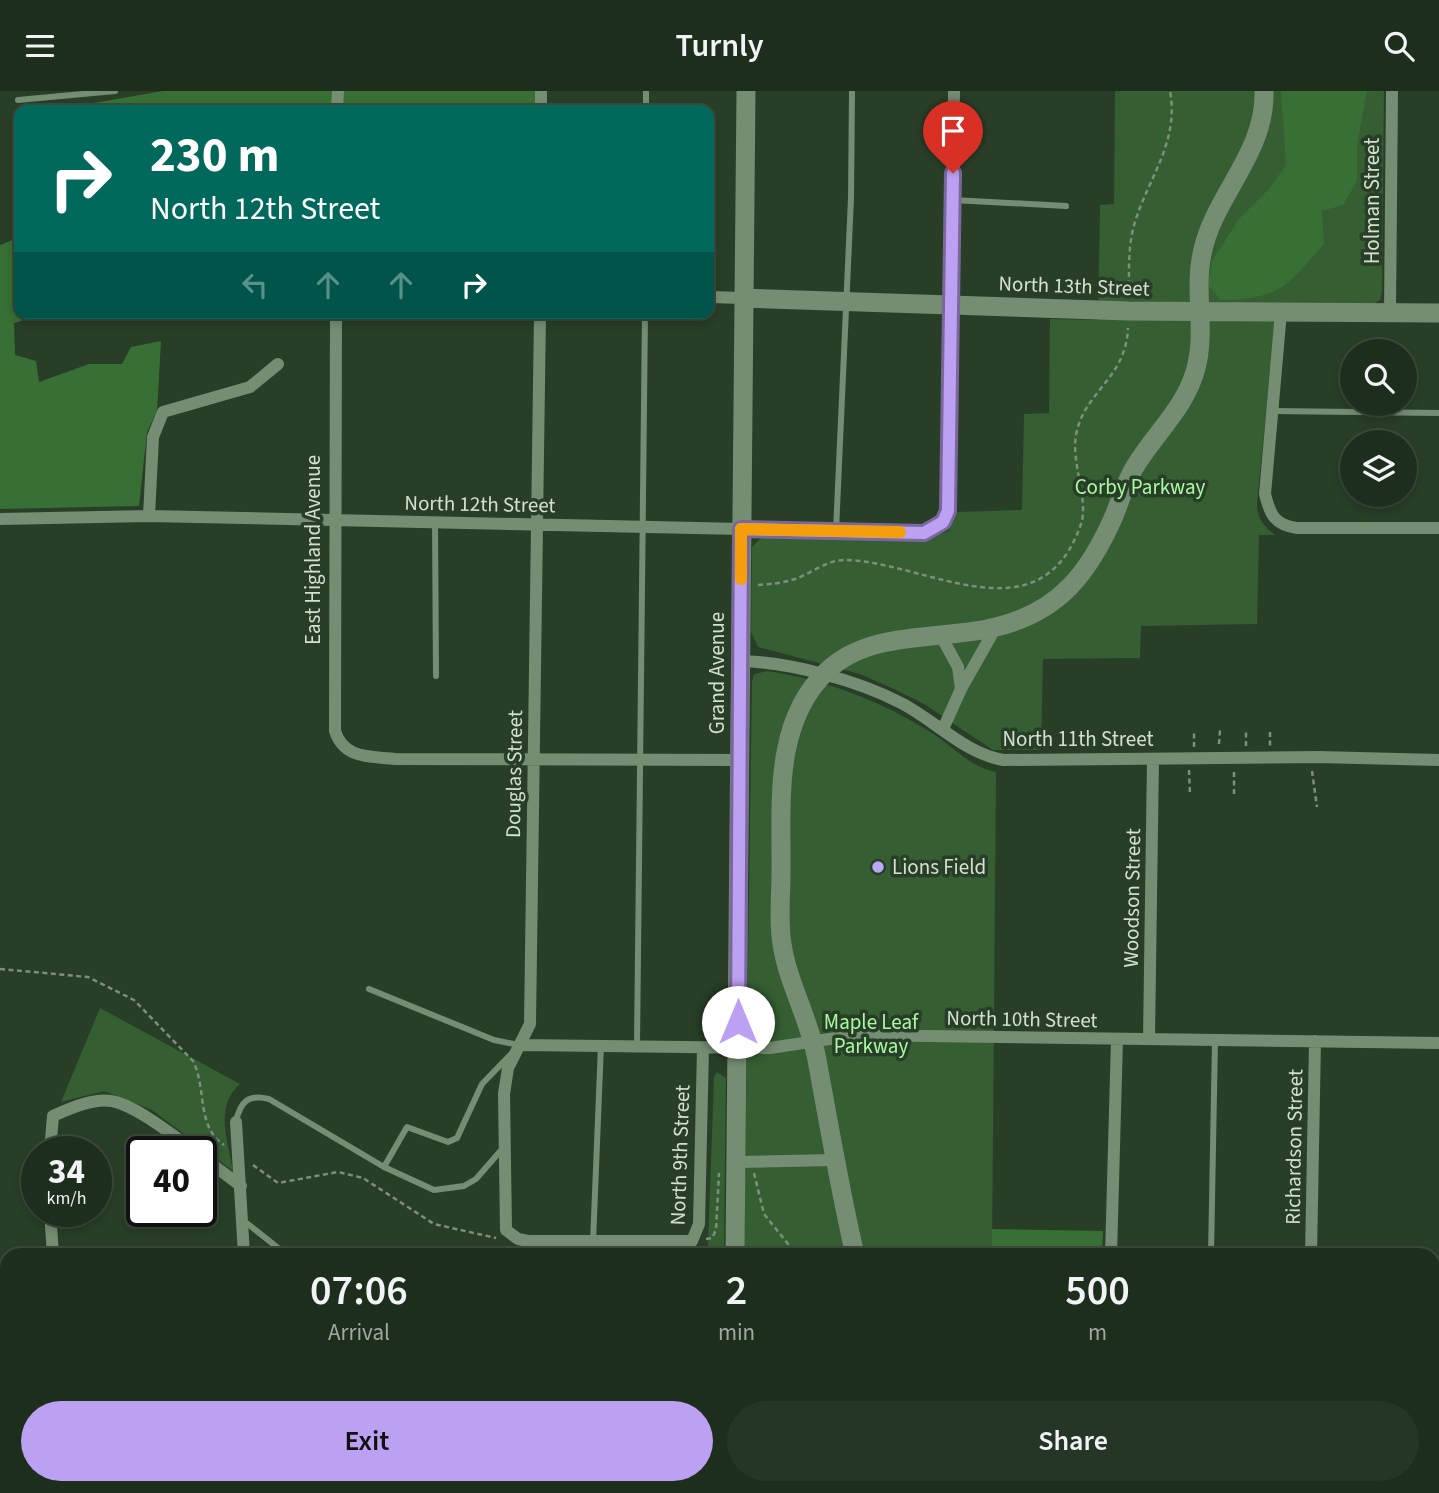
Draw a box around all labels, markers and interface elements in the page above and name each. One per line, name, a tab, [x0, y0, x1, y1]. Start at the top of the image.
text: Turnly	[675, 23, 764, 69]
icon: menu	[21, 27, 59, 65]
icon: search	[1380, 27, 1418, 65]
pin	[923, 101, 983, 173]
icon: arrive	[934, 112, 972, 150]
text: 230 m	[150, 121, 279, 191]
icon: right	[35, 133, 126, 224]
street label: Holman Street	[1357, 138, 1387, 264]
text: North 12th Street	[150, 186, 380, 232]
icon: left	[236, 266, 274, 304]
icon: ahead	[309, 266, 347, 304]
icon: ahead	[382, 266, 420, 304]
icon: right	[455, 266, 493, 304]
street label: North 13th Street	[998, 268, 1150, 304]
map controls	[1340, 339, 1417, 507]
button: search	[1340, 339, 1417, 416]
button: layers	[1340, 430, 1417, 507]
street label: East Highland Avenue	[298, 455, 328, 645]
park label: Corby Parkway	[1075, 472, 1206, 502]
street label: North 12th Street	[404, 488, 556, 520]
street label: Grand Avenue	[702, 612, 732, 734]
street label: Douglas Street	[498, 710, 530, 838]
street label: North 11th Street	[1002, 724, 1154, 754]
street label: Woodson Street	[1116, 828, 1148, 968]
place label: Lions Field	[892, 852, 986, 882]
marker: Lions Field	[870, 859, 886, 875]
position arrow	[701, 985, 775, 1059]
street label: North 10th Street	[946, 1003, 1098, 1035]
park label: Maple Leaf Parkway	[824, 1007, 919, 1061]
street label: Richardson Street	[1278, 1069, 1310, 1225]
street label: North 9th Street	[663, 1084, 697, 1226]
speed limit sign: 40	[126, 1136, 217, 1227]
text: 34	[48, 1147, 85, 1197]
text: km/h	[47, 1186, 86, 1211]
text: 07:06	[310, 1261, 408, 1321]
text: 2	[726, 1261, 747, 1321]
text: 500	[1065, 1261, 1130, 1321]
text: Arrival	[328, 1316, 390, 1349]
text: min	[718, 1316, 755, 1349]
text: m	[1088, 1316, 1107, 1349]
button: Exit	[21, 1401, 713, 1481]
button: Share	[727, 1401, 1419, 1481]

